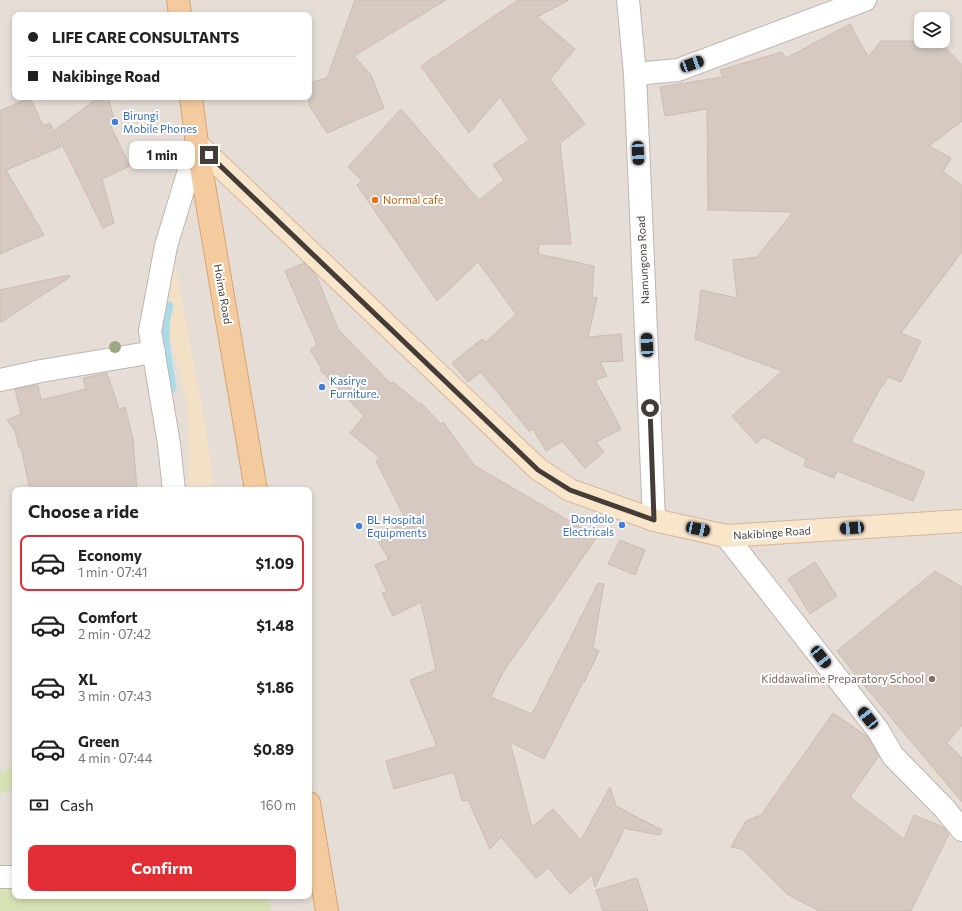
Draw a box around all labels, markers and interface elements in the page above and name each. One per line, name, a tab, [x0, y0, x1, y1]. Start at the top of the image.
map controls	[914, 12, 950, 48]
button: layers	[914, 12, 950, 48]
text: LIFE CARE CONSULTANTS	[52, 28, 239, 46]
car	[679, 54, 705, 74]
text: Nakibinge Road	[52, 67, 160, 85]
place label: Birungi Mobile Phones	[123, 109, 197, 135]
marker: Birungi Mobile Phones	[110, 117, 120, 127]
callout: 1 min	[129, 141, 195, 169]
car	[631, 141, 645, 165]
route end	[200, 146, 218, 164]
text: 1 min	[147, 147, 177, 163]
place label: Normal cafe	[383, 193, 444, 206]
marker: Normal cafe	[370, 195, 380, 205]
street label: Namungona Road	[634, 216, 651, 304]
street label: Hoima Road	[212, 263, 235, 325]
car	[640, 333, 654, 357]
place label: Kasirye Furniture.	[330, 374, 379, 400]
marker: Kasirye Furniture.	[317, 382, 327, 392]
route start	[641, 399, 659, 417]
text: Choose a ride	[28, 500, 139, 522]
place label: Dondolo Electricals	[563, 512, 614, 538]
place label: BL Hospital Equipments	[367, 513, 427, 539]
marker: Dondolo Electricals	[617, 520, 627, 530]
marker: BL Hospital Equipments	[354, 521, 364, 531]
car	[685, 521, 711, 537]
car	[840, 521, 864, 535]
street label: Nakibinge Road	[733, 523, 811, 542]
icon: car	[30, 545, 66, 581]
text: Economy	[78, 546, 142, 564]
text: $1.09	[256, 554, 294, 572]
text: 1 min · 07:41	[78, 564, 148, 580]
icon: car	[30, 607, 66, 643]
text: Comfort	[78, 608, 138, 626]
text: $1.48	[256, 616, 294, 634]
text: 2 min · 07:42	[78, 626, 151, 642]
car	[809, 644, 833, 670]
icon: car	[30, 669, 66, 705]
text: XL	[78, 670, 97, 688]
place label: Kiddawalime Preparatory School	[761, 672, 924, 685]
marker: Kiddawalime Preparatory School	[927, 674, 937, 684]
text: $1.86	[256, 678, 294, 696]
text: 3 min · 07:43	[78, 688, 152, 704]
car	[856, 705, 880, 731]
icon: car	[30, 731, 66, 767]
text: Green	[78, 732, 119, 750]
text: $0.89	[253, 740, 294, 758]
text: 4 min · 07:44	[78, 750, 152, 766]
icon: cash	[28, 794, 50, 816]
text: Cash	[60, 796, 94, 814]
text: 160 m	[260, 797, 296, 813]
button: Confirm	[28, 845, 296, 891]

